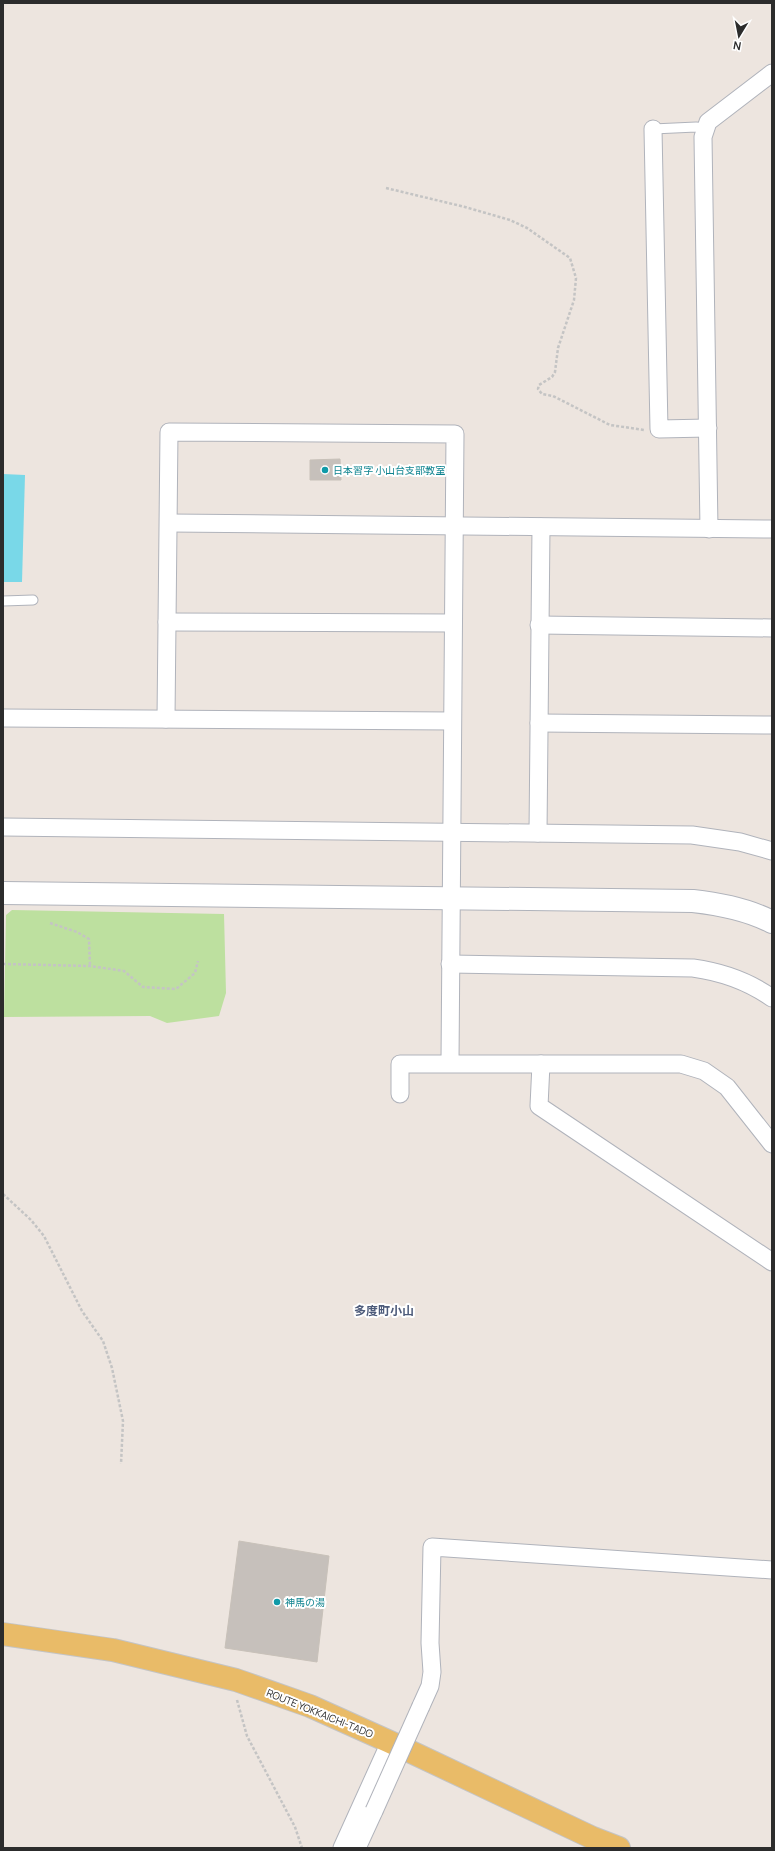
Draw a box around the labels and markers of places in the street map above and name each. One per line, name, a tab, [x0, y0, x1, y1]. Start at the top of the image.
place label: 日本習字 小山台支部教室	[333, 463, 445, 477]
marker: 日本習字 小山台支部教室	[320, 465, 330, 475]
place label: 神馬の湯	[285, 1595, 325, 1609]
marker: 神馬の湯	[272, 1597, 282, 1607]

